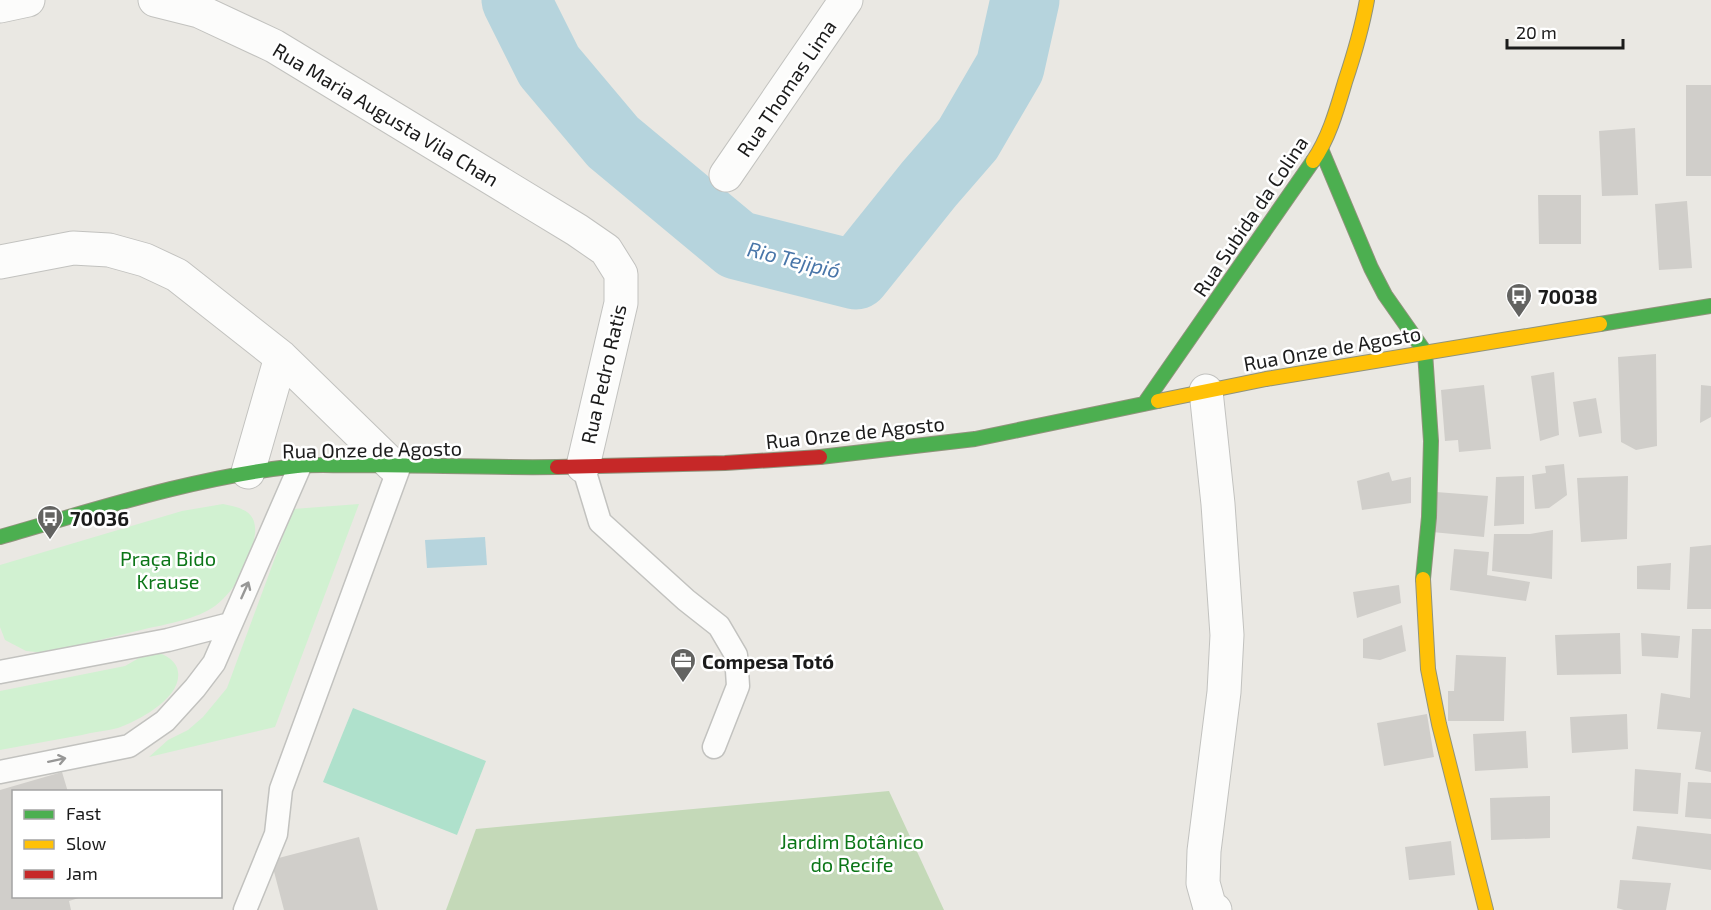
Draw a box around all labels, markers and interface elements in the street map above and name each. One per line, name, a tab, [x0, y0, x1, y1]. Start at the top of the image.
scale bar	[1507, 12, 1622, 50]
street label: Rua Thomas Lima	[731, 15, 841, 161]
text: 20 m	[1516, 21, 1557, 43]
street label: Rua Maria Augusta Vila Chan	[269, 37, 503, 191]
street label: Rua Subida da Colina	[1187, 131, 1313, 301]
water label: Rio Tejipió	[745, 235, 843, 284]
bus stop icon: 70038	[1504, 281, 1534, 319]
place label: 70038	[1538, 284, 1598, 308]
street label: Rua Pedro Ratis	[575, 302, 631, 446]
street label: Rua Onze de Agosto	[1241, 321, 1423, 375]
street label: Rua Onze de Agosto	[764, 411, 946, 453]
street label: Rua Onze de Agosto	[282, 435, 462, 463]
bus stop icon: 70036	[35, 503, 65, 541]
place label: 70036	[70, 506, 129, 530]
park label: Praça Bido Krause	[120, 546, 216, 593]
one-way arrow	[241, 581, 252, 599]
office icon: Compesa Totó	[668, 646, 698, 684]
place label: Compesa Totó	[702, 649, 834, 673]
one-way arrow	[47, 754, 67, 765]
legend	[12, 790, 222, 898]
text: Fast	[66, 802, 101, 824]
park label: Jardim Botânico do Recife	[780, 829, 924, 876]
text: Slow	[66, 832, 107, 854]
text: Jam	[66, 862, 98, 884]

